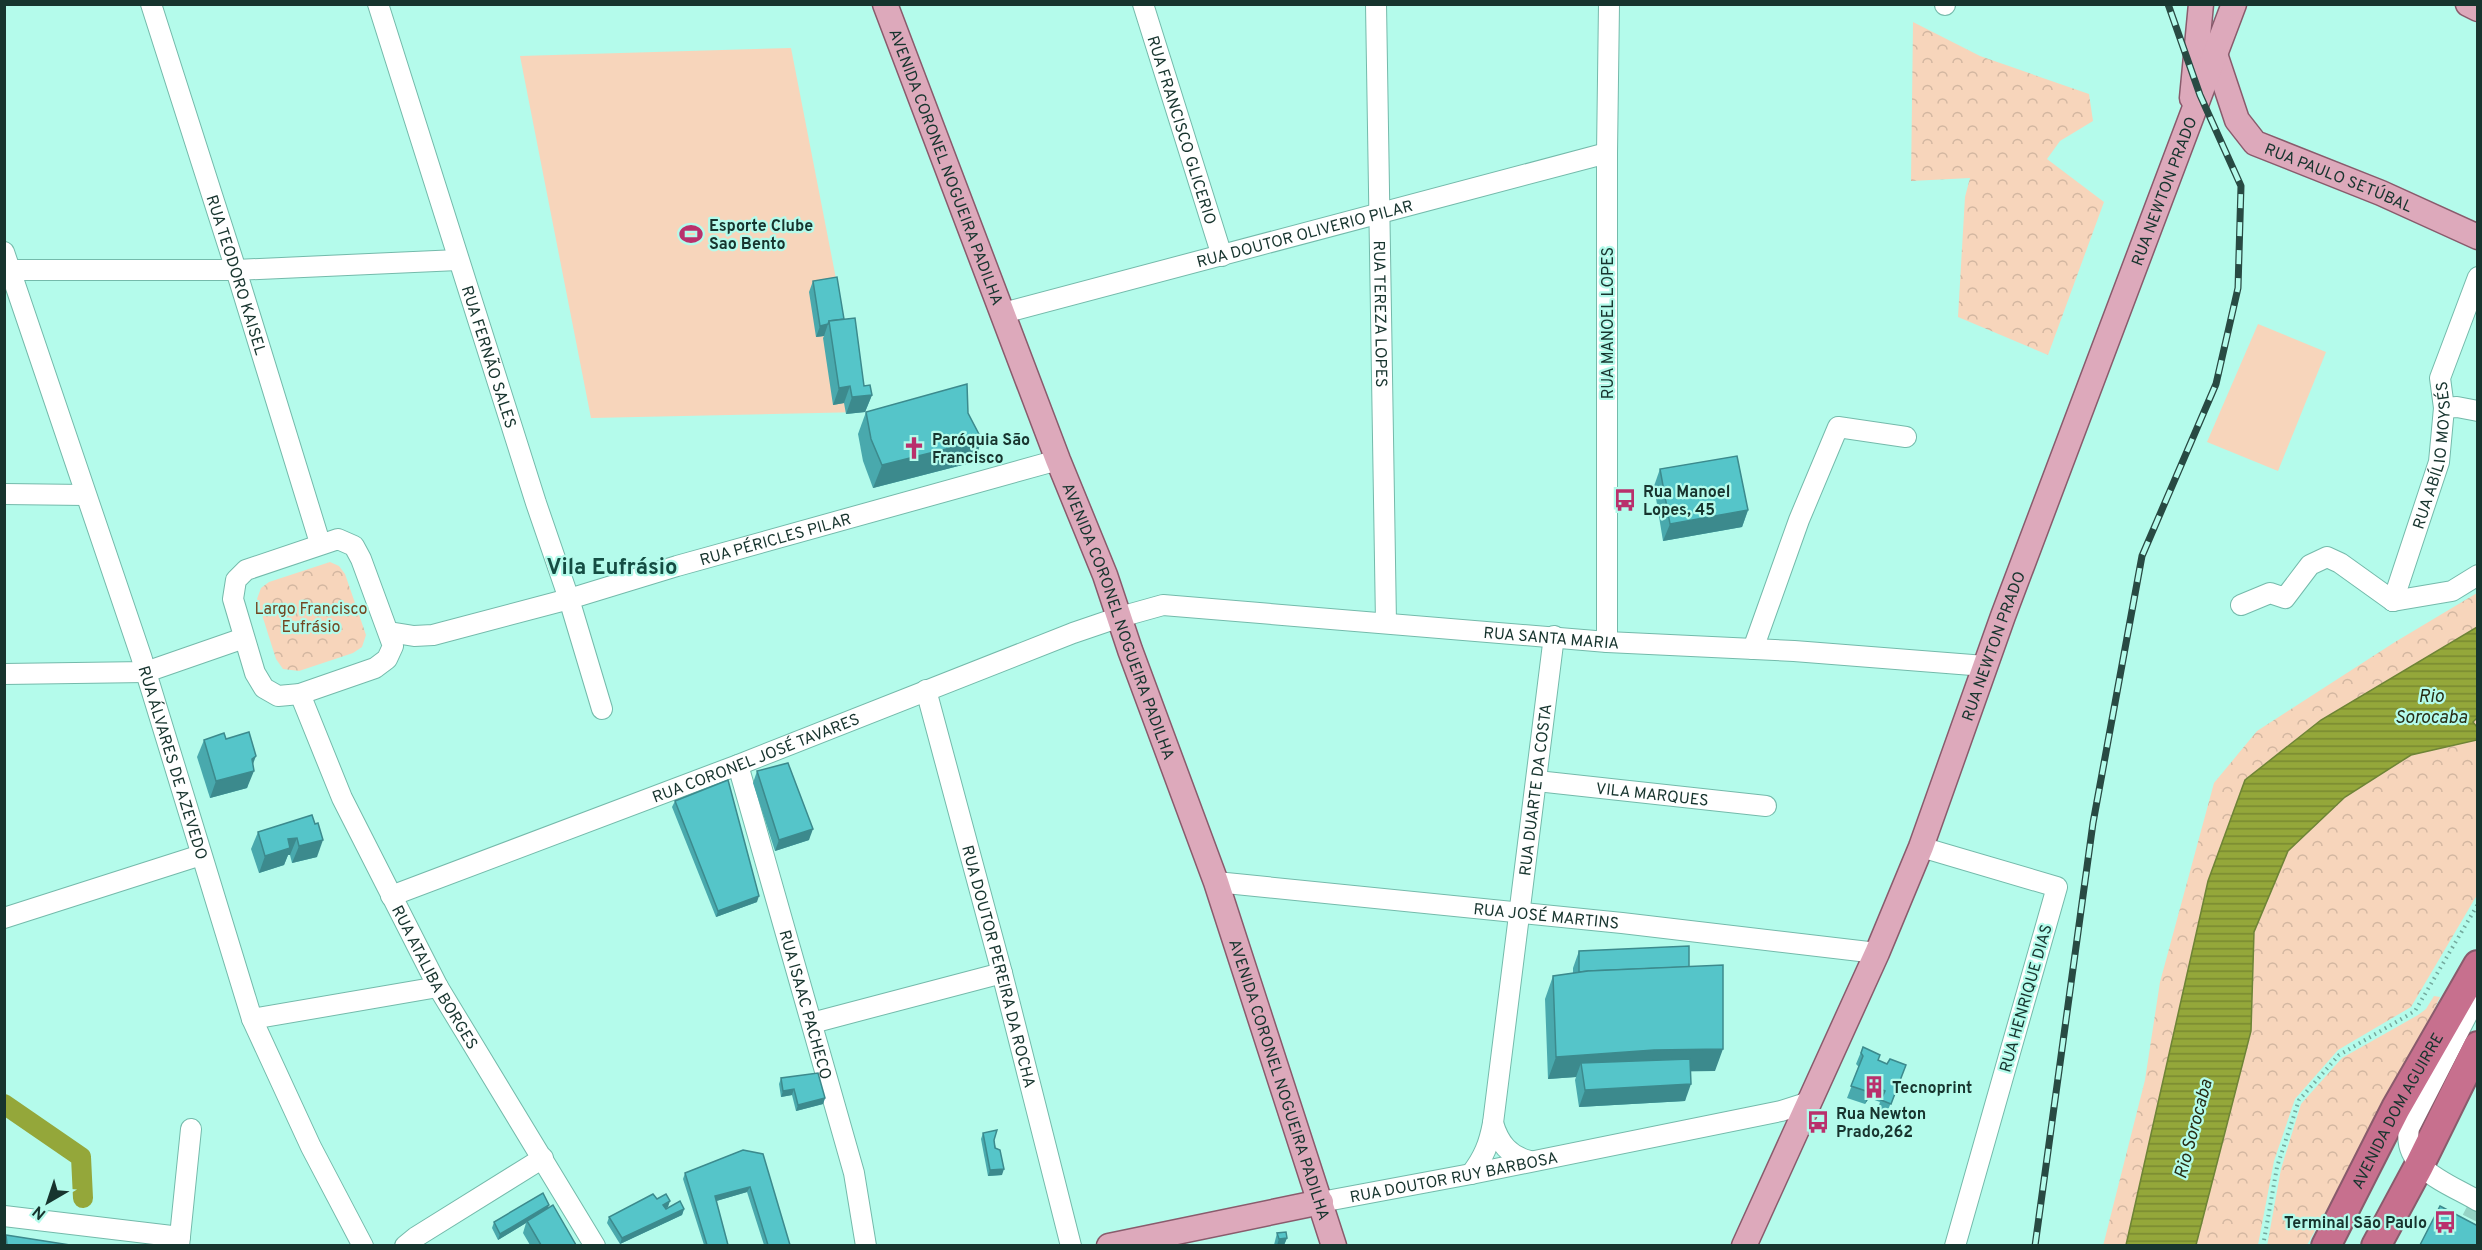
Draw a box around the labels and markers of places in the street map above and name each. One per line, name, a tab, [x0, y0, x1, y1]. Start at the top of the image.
place label: Esporte Clube Sao Bento	[709, 217, 813, 255]
sports icon: Esporte Clube Sao Bento	[678, 221, 704, 247]
place label: Paróquia São Francisco	[932, 431, 1030, 469]
church icon: Paróquia São Francisco	[901, 435, 927, 461]
place label: Rua Manoel Lopes, 45	[1643, 483, 1730, 521]
bus stop icon: Rua Manoel Lopes, 45	[1612, 487, 1638, 513]
building icon: Tecnoprint	[1861, 1074, 1887, 1100]
place label: Tecnoprint	[1892, 1079, 1972, 1099]
place label: Rua Newton Prado,262	[1836, 1105, 1926, 1143]
bus stop icon: Rua Newton Prado,262	[1805, 1109, 1831, 1135]
bus stop icon: Terminal São Paulo	[2432, 1209, 2458, 1235]
place label: Terminal São Paulo	[2284, 1214, 2427, 1234]

